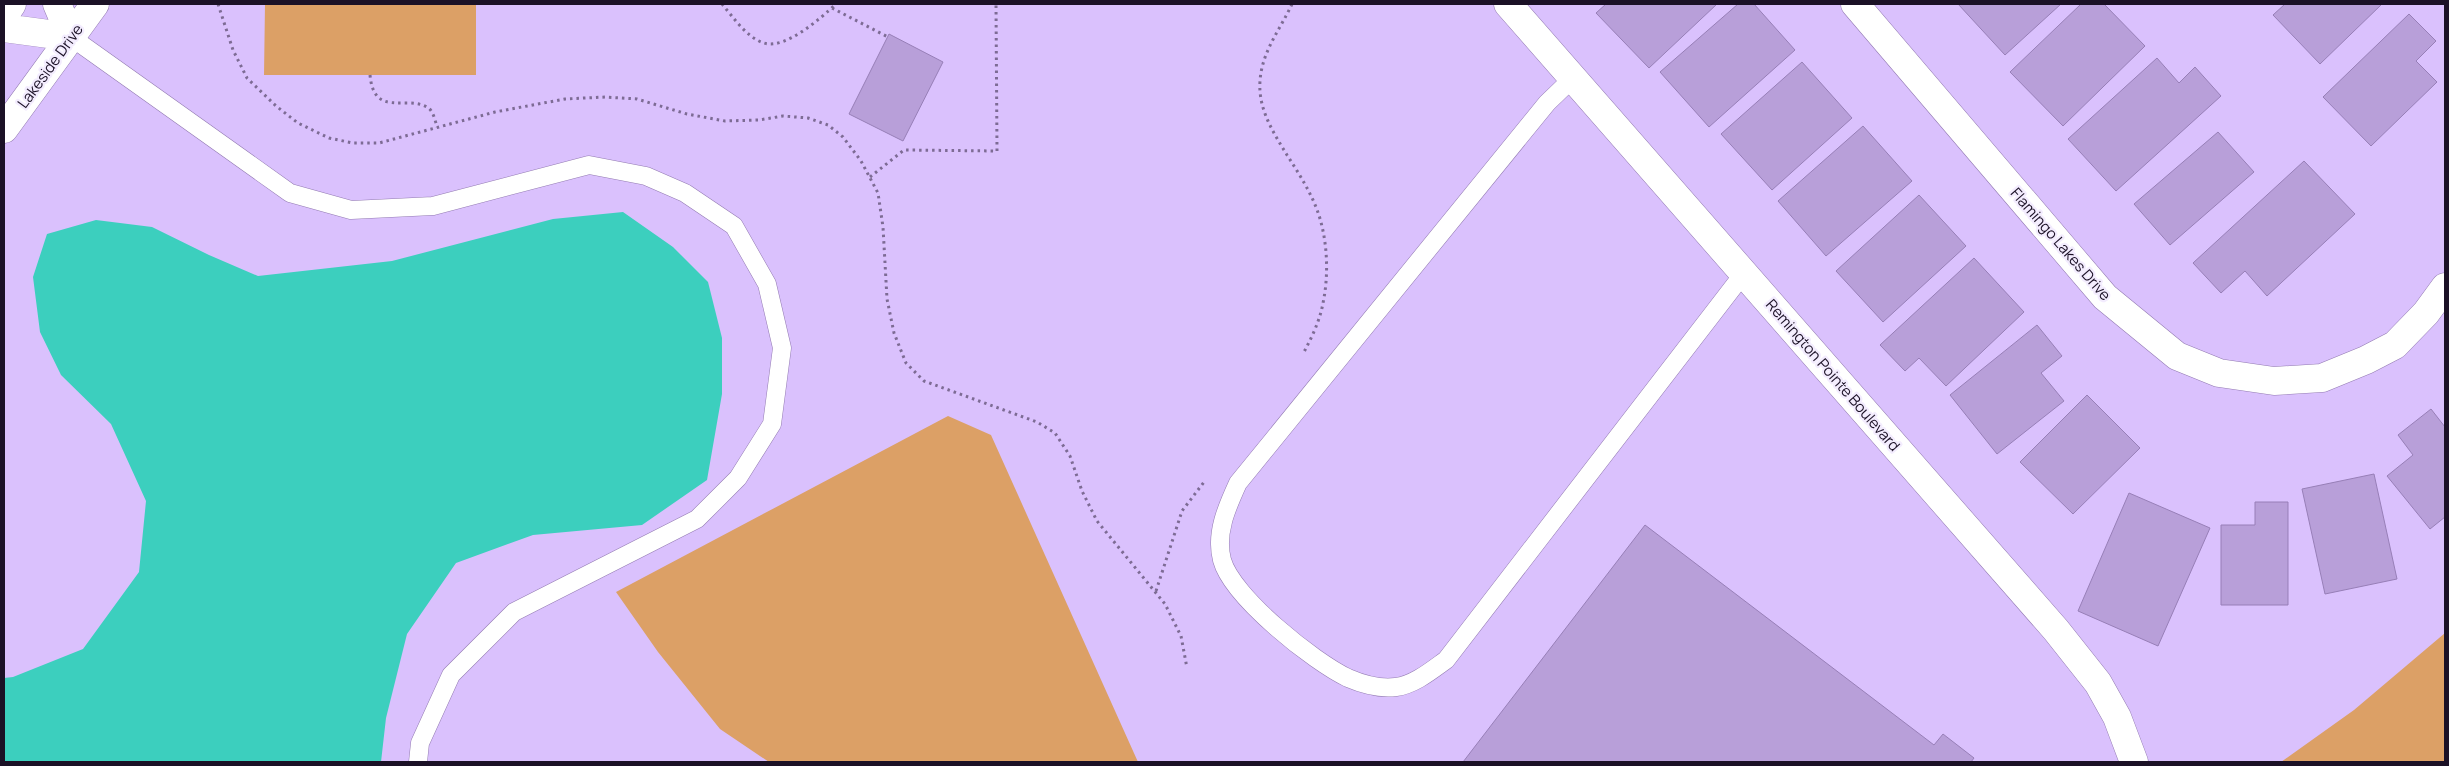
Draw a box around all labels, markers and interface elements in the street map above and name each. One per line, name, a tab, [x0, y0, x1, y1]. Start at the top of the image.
street label: Lakeside Drive	[12, 20, 88, 112]
street label: Flamingo Lakes Drive	[2006, 183, 2116, 305]
street label: Remington Pointe Boulevard	[1761, 295, 1905, 455]

